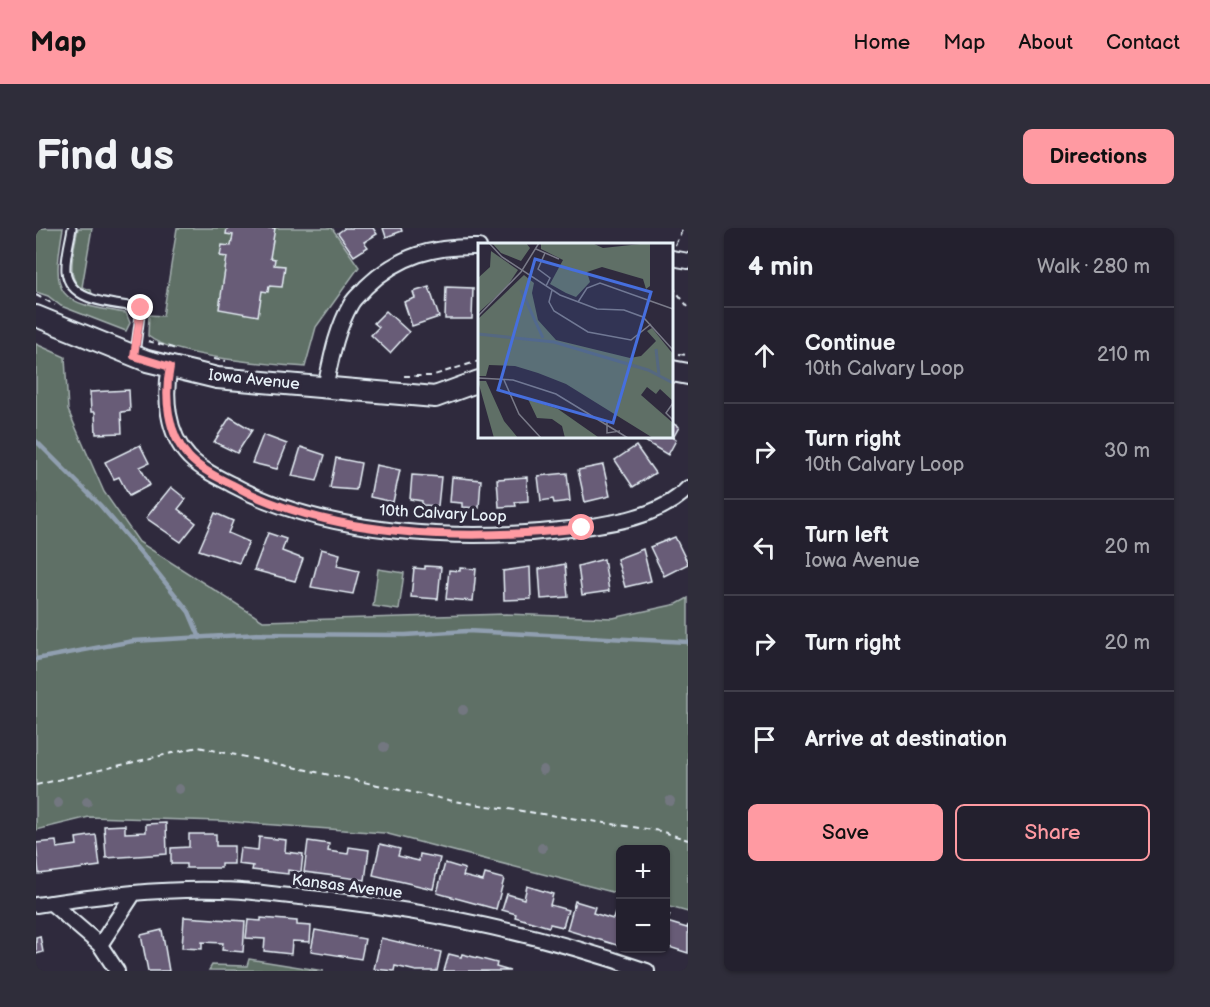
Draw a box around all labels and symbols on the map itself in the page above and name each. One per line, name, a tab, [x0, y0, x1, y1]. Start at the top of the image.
inset map	[478, 243, 673, 438]
route end	[127, 294, 153, 320]
street label: Iowa Avenue	[207, 366, 301, 394]
street label: 10th Calvary Loop	[379, 501, 507, 527]
route start	[568, 514, 594, 540]
street label: Kansas Avenue	[291, 871, 404, 903]

